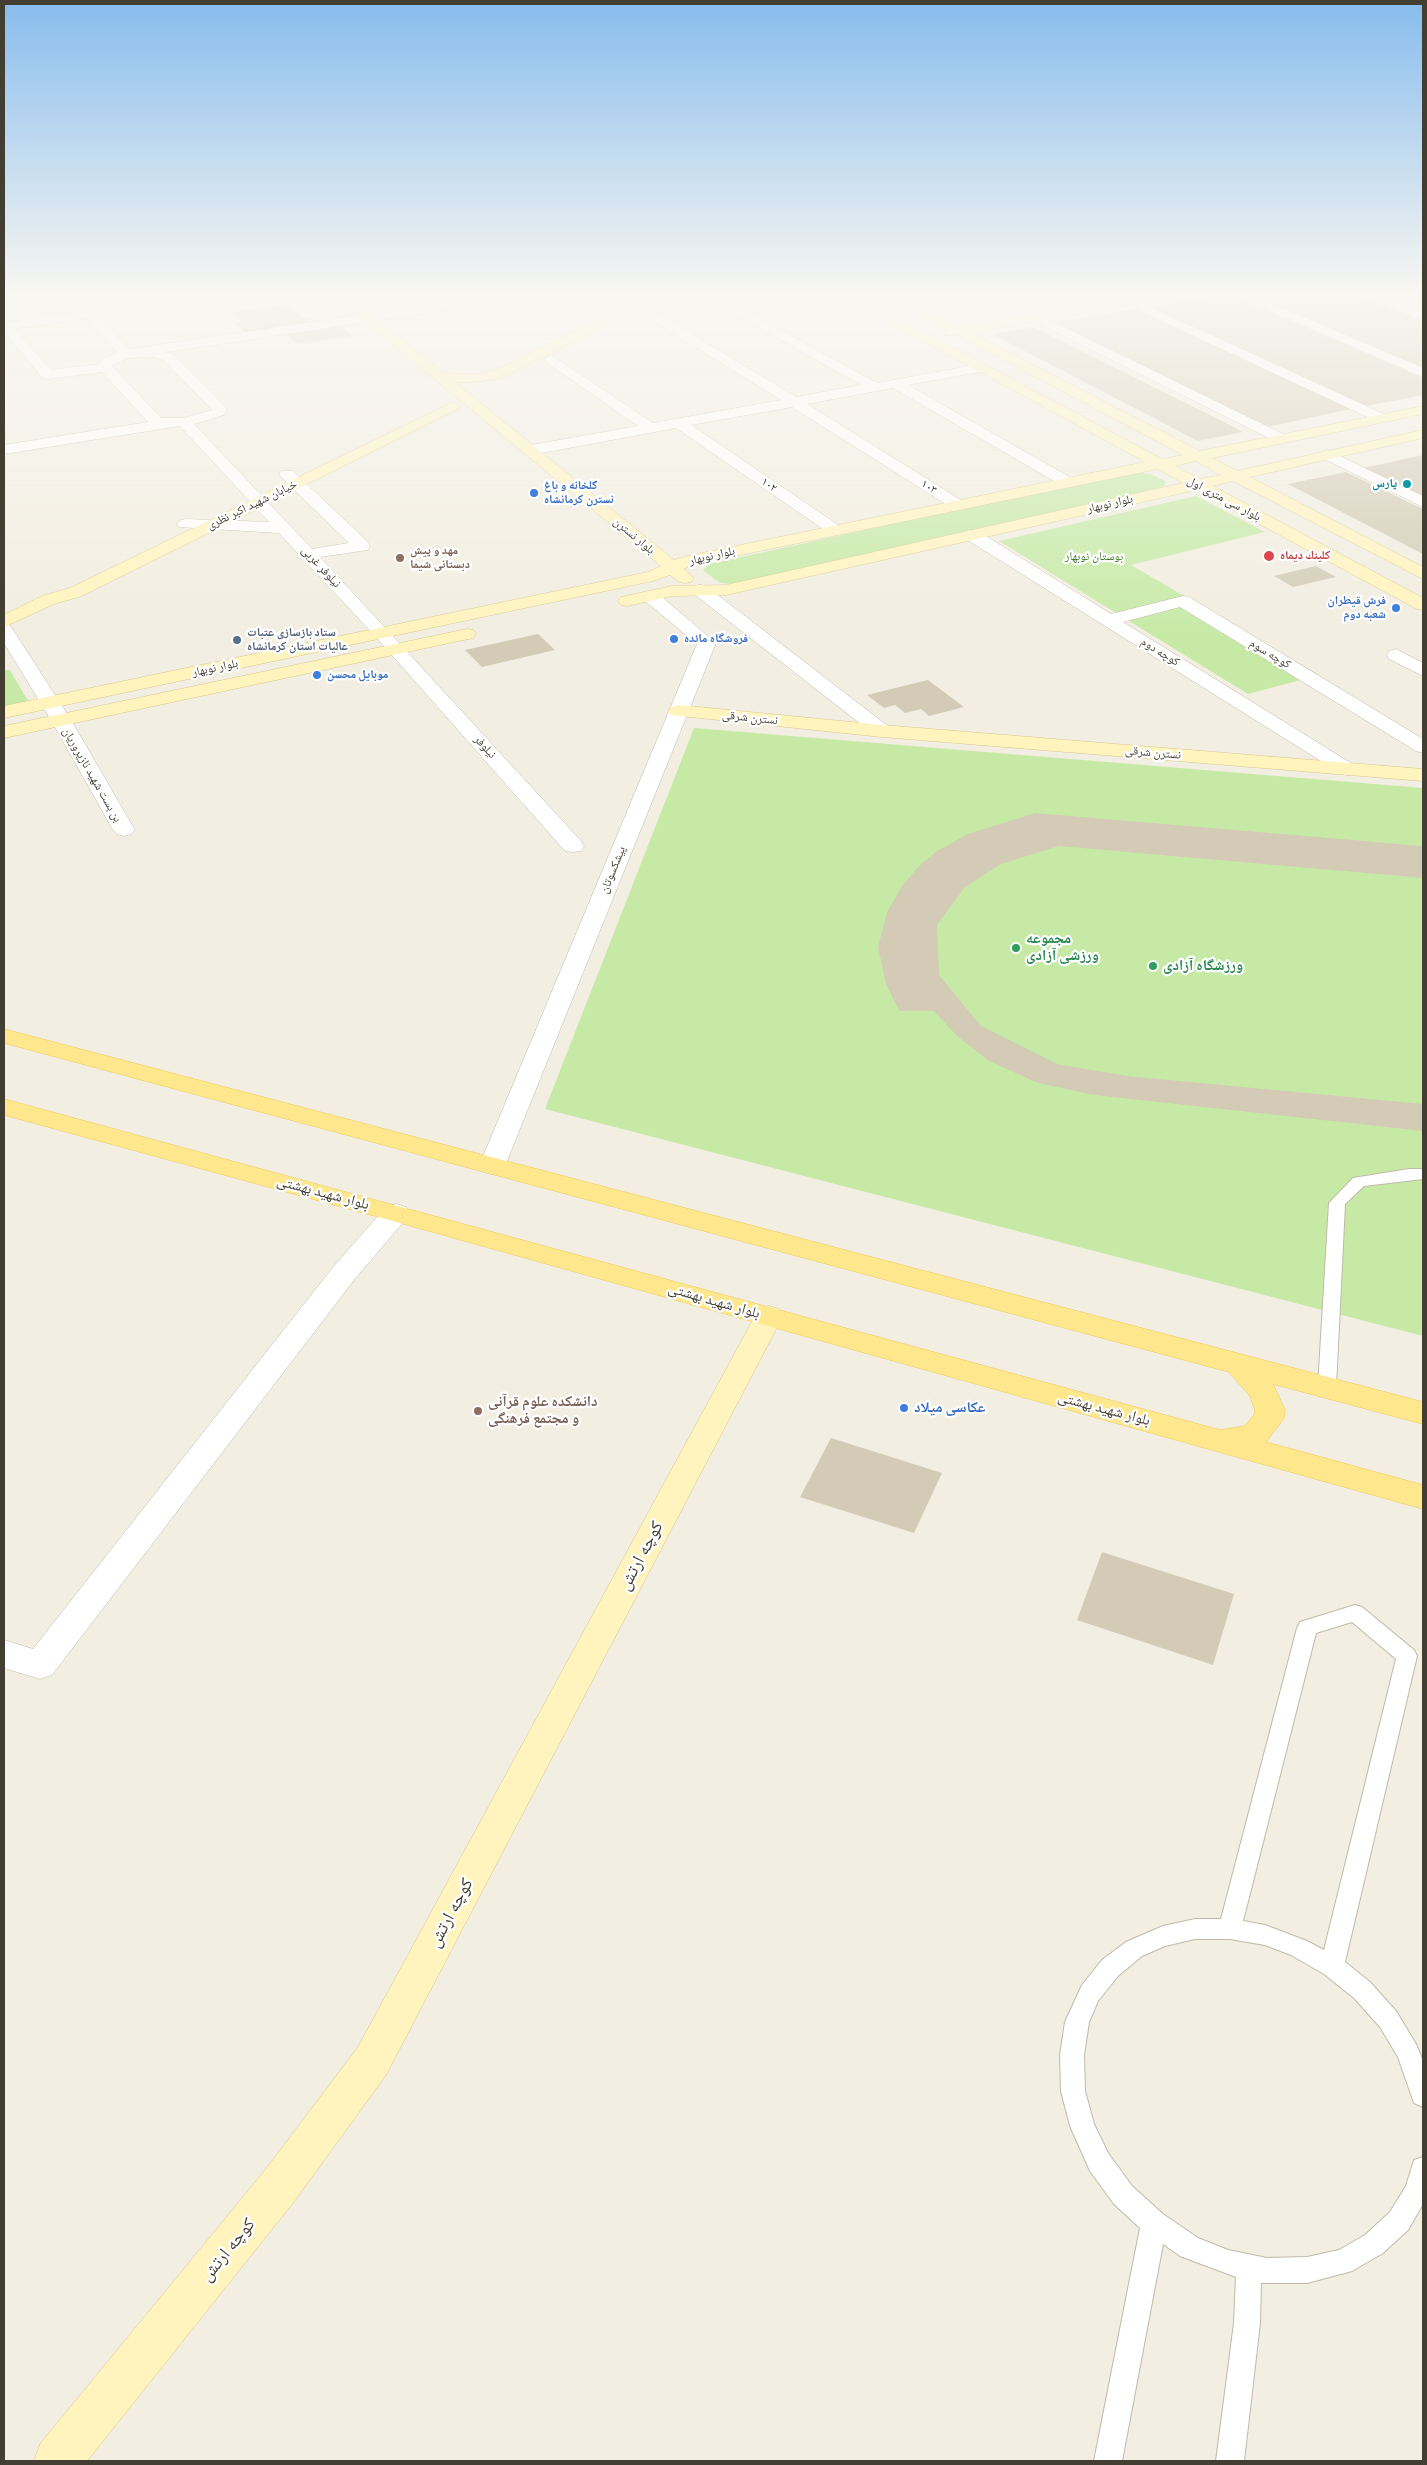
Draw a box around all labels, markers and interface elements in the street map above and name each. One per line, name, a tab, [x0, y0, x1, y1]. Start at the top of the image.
street label: بلوار سی متری اول	[1185, 473, 1263, 525]
street label: ۱۰۲	[758, 475, 780, 495]
street label: خیابان شهید اکبر نظری	[205, 477, 299, 533]
street label: ۱۰۳	[918, 477, 940, 497]
place label: پارس	[1372, 477, 1397, 491]
marker: پارس	[1401, 478, 1413, 490]
place label: گلخانه و باغ نسترن کرمانشاه	[544, 479, 614, 507]
marker: گلخانه و باغ نسترن کرمانشاه	[528, 487, 540, 499]
street label: بلوار نوبهار	[1086, 492, 1134, 516]
street label: بلوار نسترن	[610, 515, 658, 557]
street label: نیلوفر غربی	[298, 543, 344, 591]
place label: مهد و پیش دبستانی شیما	[410, 544, 470, 572]
street label: بلوار نوبهار	[688, 544, 736, 568]
marker: كلينك ديماه	[1262, 549, 1276, 563]
place label: كلينك ديماه	[1280, 549, 1330, 563]
park label: بوستان نوبهار	[1065, 550, 1123, 564]
marker: مهد و پیش دبستانی شیما	[394, 552, 406, 564]
place label: فرش قیطران شعبه دوم	[1328, 594, 1386, 622]
marker: فرش قیطران شعبه دوم	[1390, 602, 1402, 614]
place label: ستاد بازسازی عتبات عالیات استان کرمانشاه	[247, 626, 348, 654]
place label: فروشگاه مائده	[684, 632, 748, 646]
marker: فروشگاه مائده	[668, 633, 680, 645]
marker: ستاد بازسازی عتبات عالیات استان کرمانشاه	[231, 634, 243, 646]
street label: کوچه دوم	[1138, 635, 1182, 669]
street label: کوچه سوم	[1247, 636, 1293, 672]
street label: بلوار نوبهار	[191, 656, 239, 680]
place label: موبایل محسن	[327, 668, 388, 682]
marker: موبایل محسن	[311, 669, 323, 681]
street label: نسترن شرقی	[721, 708, 779, 728]
street label: بن بست شهید نازپروریان	[59, 725, 125, 825]
street label: نیلوفر	[471, 732, 499, 762]
street label: نسترن شرقی	[1124, 743, 1182, 763]
street label: پیشکسوتان	[597, 844, 629, 896]
place label: مجموعه ورزشی آزادی	[1026, 930, 1099, 965]
marker: مجموعه ورزشی آزادی	[1010, 942, 1022, 954]
place label: ورزشگاه آزادی	[1163, 957, 1243, 975]
marker: ورزشگاه آزادی	[1147, 960, 1159, 972]
street label: بلوار شهید بهشتی	[275, 1172, 371, 1214]
street label: بلوار شهید بهشتی	[666, 1279, 762, 1323]
street label: بلوار شهید بهشتی	[1056, 1388, 1152, 1430]
place label: دانشکده علوم قرآنی و مجتمع فرهنگی	[488, 1393, 598, 1428]
place label: عکاسی میلاد	[914, 1399, 986, 1417]
marker: عکاسی میلاد	[898, 1402, 910, 1414]
marker: دانشکده علوم قرآنی و مجتمع فرهنگی	[472, 1405, 484, 1417]
street label: کوچه ارتش	[614, 1518, 668, 1594]
street label: کوچه ارتش	[424, 1875, 478, 1951]
street label: کوچه ارتش	[196, 2214, 260, 2286]

